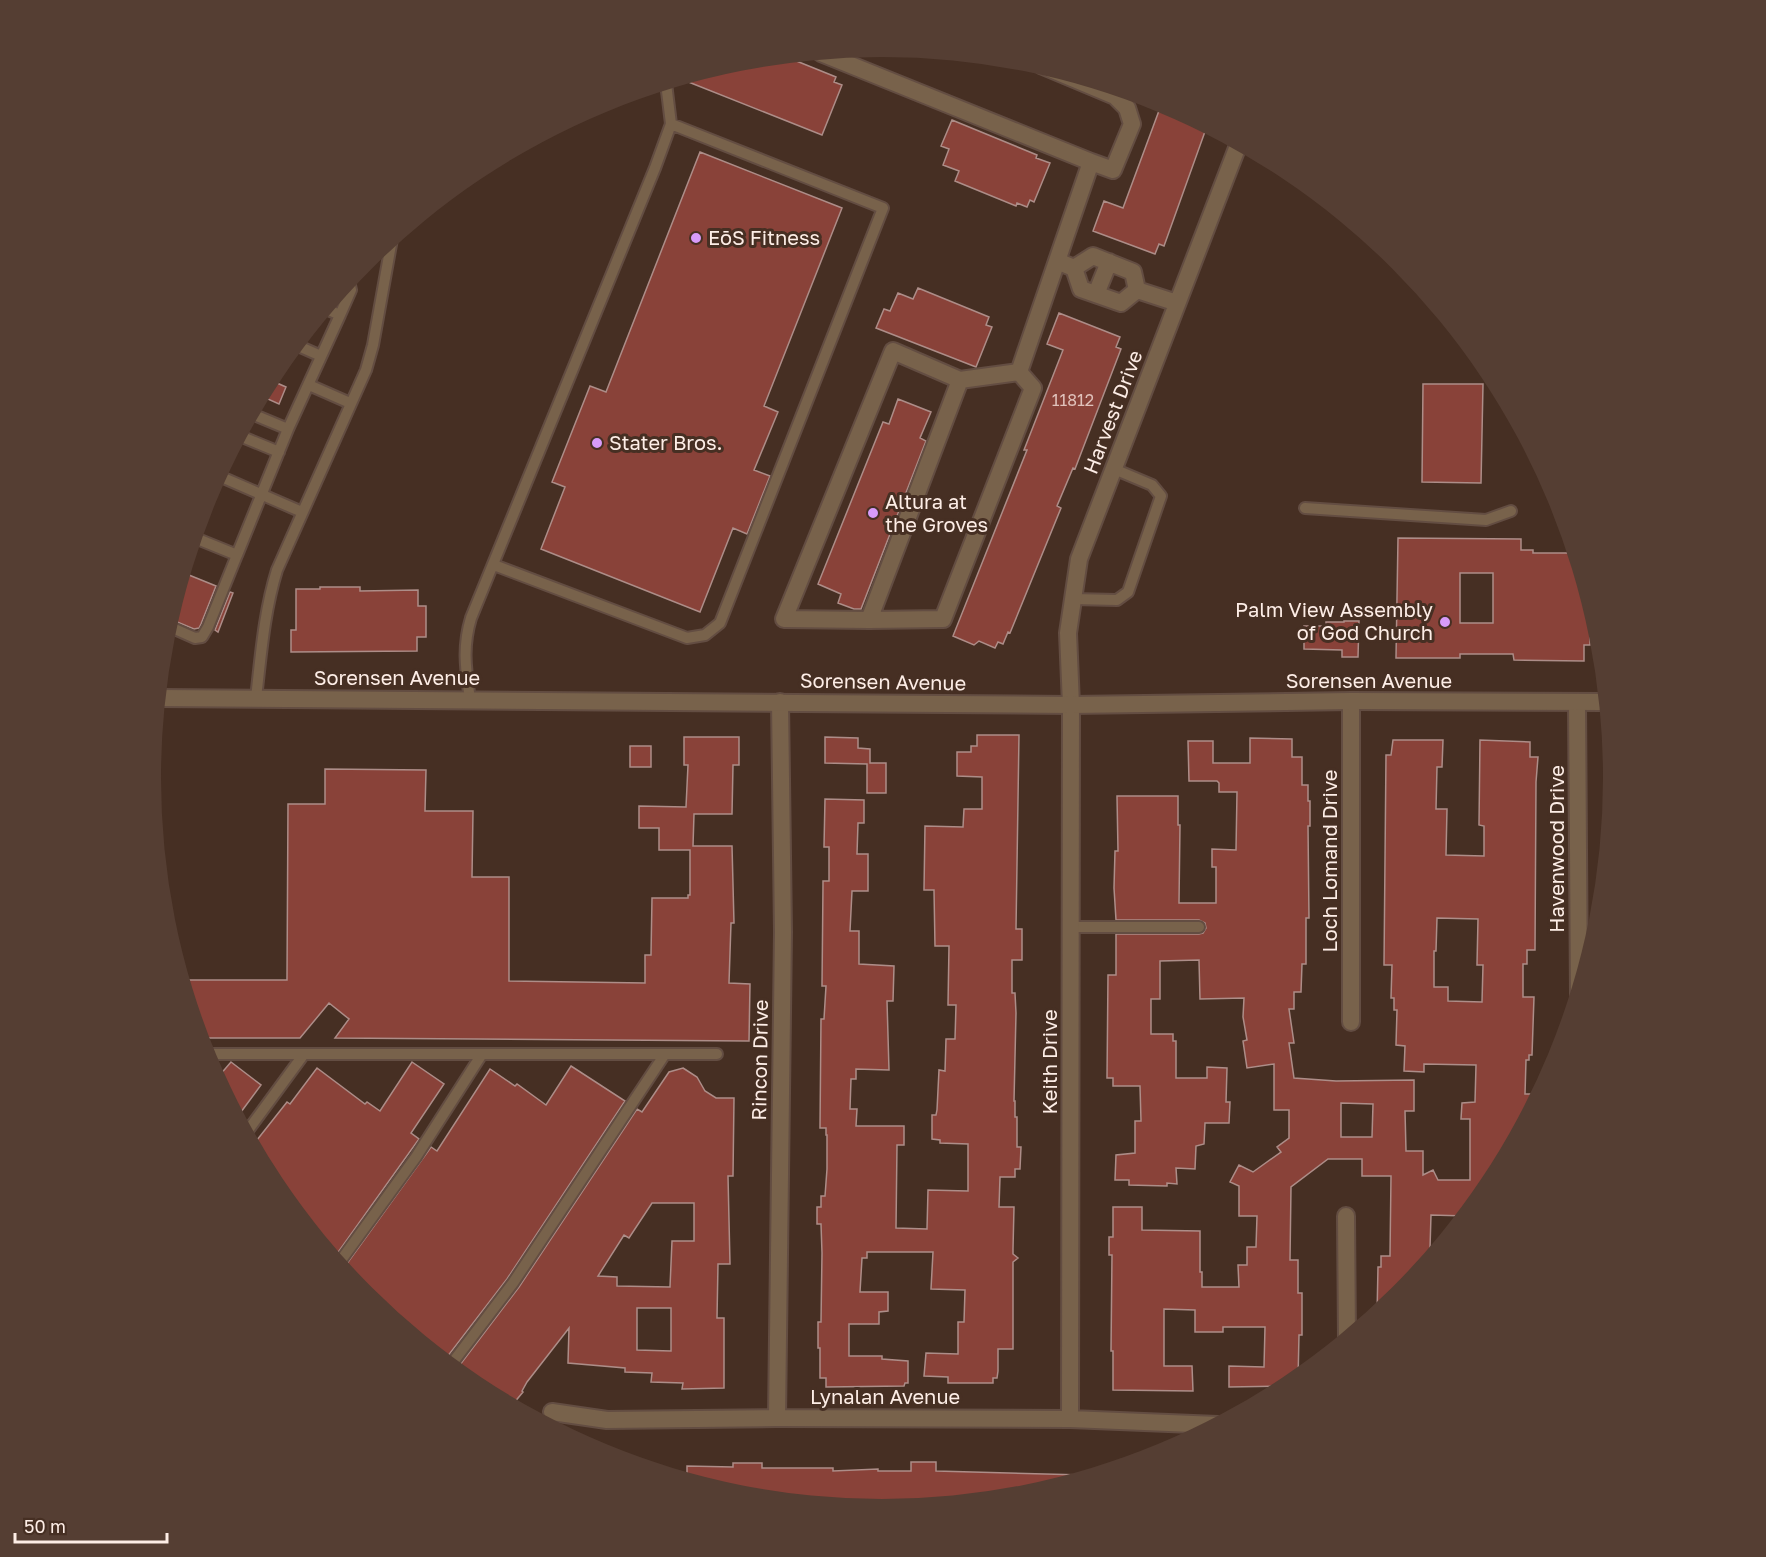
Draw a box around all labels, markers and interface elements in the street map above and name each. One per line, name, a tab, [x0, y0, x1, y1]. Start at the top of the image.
place label: EōS Fitness	[708, 225, 820, 249]
marker: EōS Fitness	[689, 231, 703, 245]
street label: Harvest Drive	[1077, 346, 1147, 477]
house number: 11812	[1052, 390, 1094, 410]
place label: Stater Bros.	[609, 430, 723, 454]
marker: Stater Bros.	[590, 436, 604, 450]
place label: Altura at the Groves	[885, 489, 988, 536]
marker: Altura at the Groves	[866, 506, 880, 520]
place label: Palm View Assembly of God Church	[1235, 597, 1433, 644]
marker: Palm View Assembly of God Church	[1438, 615, 1452, 629]
street label: Sorensen Avenue	[314, 665, 480, 689]
street label: Sorensen Avenue	[800, 668, 966, 694]
street label: Sorensen Avenue	[1286, 668, 1452, 692]
street label: Havenwood Drive	[1544, 765, 1568, 933]
street label: Loch Lomand Drive	[1317, 770, 1341, 952]
street label: Rincon Drive	[746, 999, 772, 1121]
street label: Keith Drive	[1037, 1009, 1061, 1115]
street label: Lynalan Avenue	[810, 1384, 960, 1408]
scale bar	[15, 1506, 166, 1544]
text: 50 m	[24, 1515, 66, 1537]

